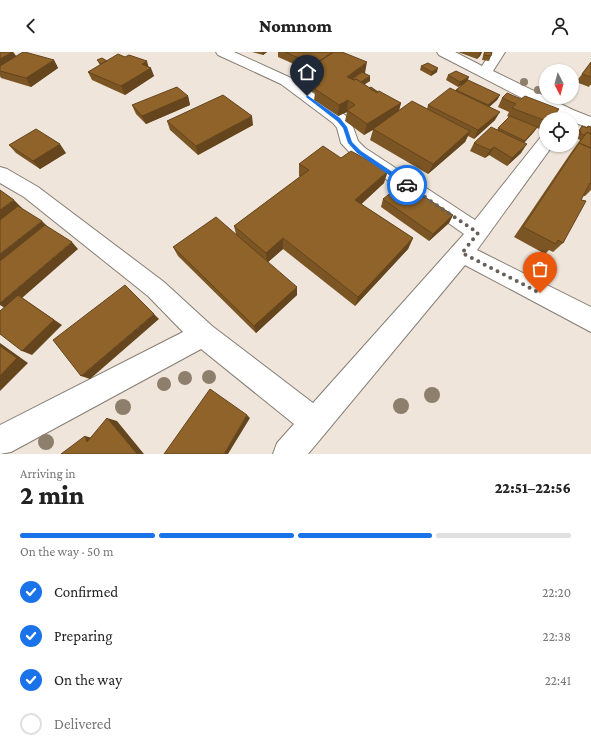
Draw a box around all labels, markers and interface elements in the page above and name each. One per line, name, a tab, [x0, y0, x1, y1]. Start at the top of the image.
icon: back	[20, 15, 42, 37]
icon: person	[549, 15, 571, 37]
text: Nomnom	[259, 16, 332, 36]
pin	[290, 55, 324, 96]
icon: home	[296, 61, 318, 83]
north arrow	[539, 64, 579, 104]
map controls	[539, 64, 579, 152]
button: locate	[539, 112, 579, 152]
courier	[387, 165, 427, 205]
icon: car	[396, 174, 418, 196]
pin	[523, 252, 557, 293]
icon: bag	[529, 258, 551, 280]
text: Arriving in	[20, 466, 76, 481]
text: 22:51–22:56	[495, 480, 571, 496]
text: 2 min	[20, 481, 84, 510]
text: On the way · 50 m	[20, 544, 113, 559]
icon: check	[20, 581, 42, 603]
text: Confirmed	[54, 584, 118, 600]
text: 22:20	[542, 585, 571, 600]
icon: check	[20, 625, 42, 647]
text: Preparing	[54, 628, 113, 644]
text: 22:38	[543, 629, 571, 644]
icon: check	[20, 669, 42, 691]
text: On the way	[54, 672, 122, 688]
text: 22:41	[545, 673, 571, 688]
text: Delivered	[54, 716, 111, 732]

